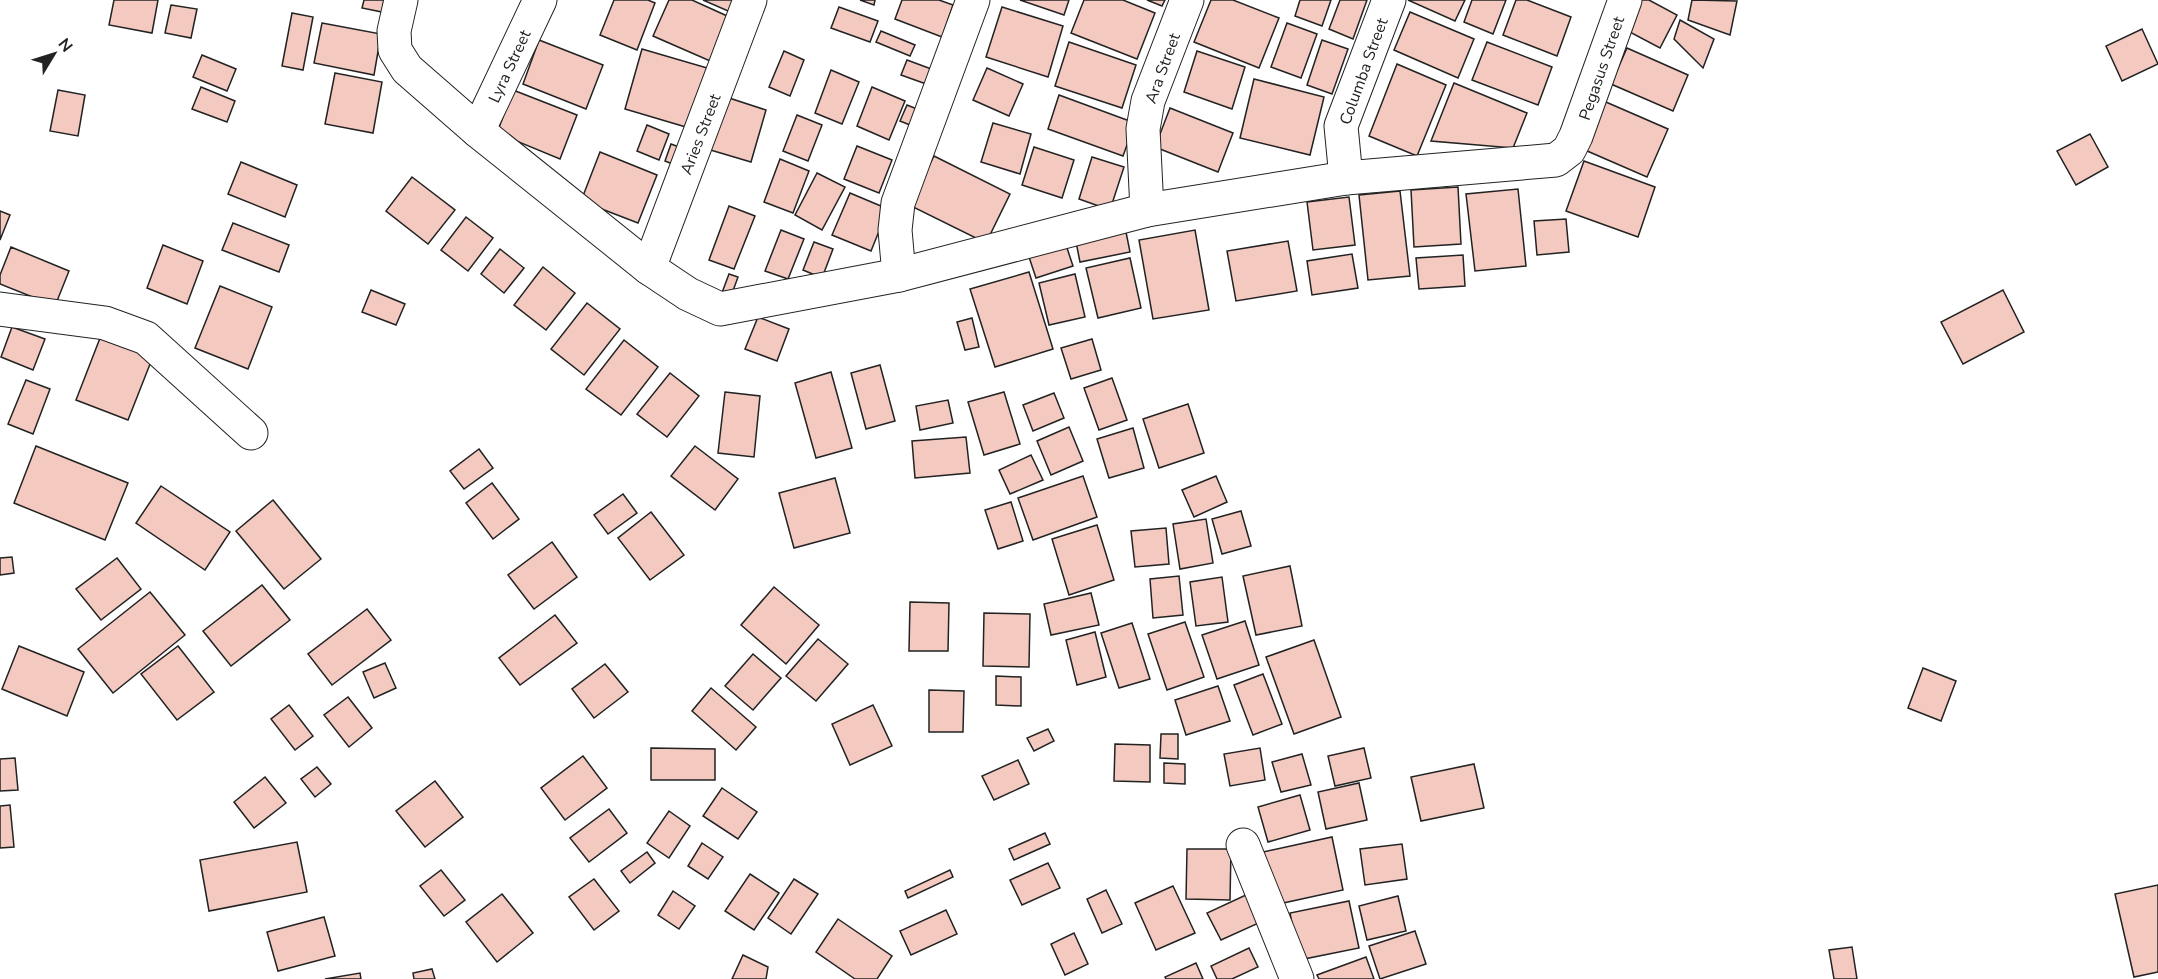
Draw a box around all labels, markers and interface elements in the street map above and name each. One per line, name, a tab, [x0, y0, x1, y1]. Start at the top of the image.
street label: Pegasus Street	[1574, 13, 1630, 123]
street label: Columba Street	[1334, 15, 1394, 128]
north arrow	[24, 24, 84, 84]
street label: Lyra Street	[483, 26, 537, 106]
street label: Ara Street	[1140, 30, 1186, 107]
text: N	[53, 34, 77, 57]
street label: Aries Street	[675, 90, 727, 178]

